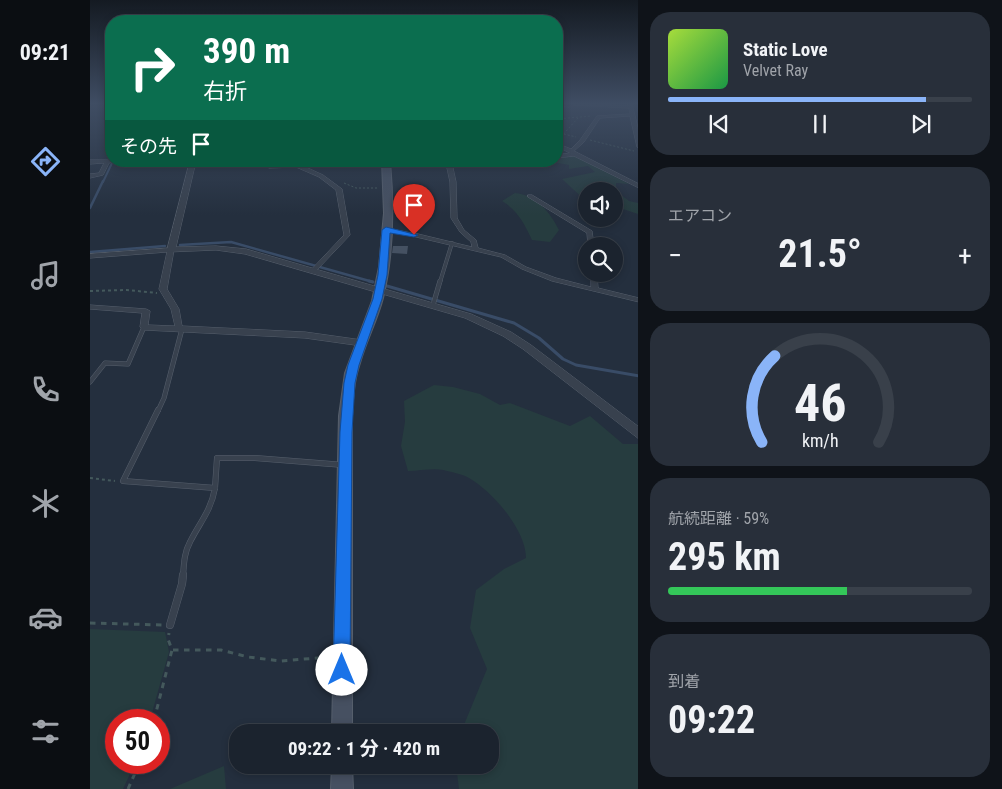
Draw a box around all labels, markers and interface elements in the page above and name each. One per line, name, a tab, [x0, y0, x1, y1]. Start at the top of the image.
text: 390 m	[203, 31, 290, 72]
icon: right	[120, 35, 185, 100]
text: Static Love	[743, 38, 828, 61]
text: 09:21	[20, 40, 70, 65]
text: Velvet Ray	[743, 61, 808, 80]
text: 右折	[203, 79, 247, 104]
icon: previous	[705, 110, 733, 138]
icon: pause	[806, 110, 834, 138]
icon: next	[907, 110, 935, 138]
icon: arrive	[187, 130, 215, 158]
text: その先	[120, 135, 177, 158]
icon: directions	[28, 144, 63, 179]
map controls	[578, 182, 623, 282]
button: sound	[578, 182, 623, 227]
pin	[393, 184, 435, 235]
icon: arrive	[400, 191, 428, 219]
text: エアコン	[668, 206, 732, 225]
text: 21.5°	[778, 232, 862, 276]
button: search	[578, 237, 623, 282]
text: −	[668, 239, 682, 272]
text: +	[958, 239, 972, 272]
icon: music	[28, 258, 63, 293]
icon: phone	[28, 372, 63, 407]
text: 46	[794, 373, 846, 434]
text: km/h	[802, 430, 838, 451]
icon: climate	[28, 486, 63, 521]
text: 航続距離 · 59%	[668, 509, 769, 528]
text: 295 km	[668, 535, 781, 579]
icon: car	[28, 600, 63, 635]
position arrow	[315, 643, 367, 695]
text: 到着	[668, 672, 700, 691]
text: 09:22	[668, 698, 755, 742]
speed limit sign: 50	[105, 709, 170, 774]
icon: filters	[28, 714, 63, 749]
text: 09:22 · 1 分 · 420 m	[288, 737, 440, 760]

